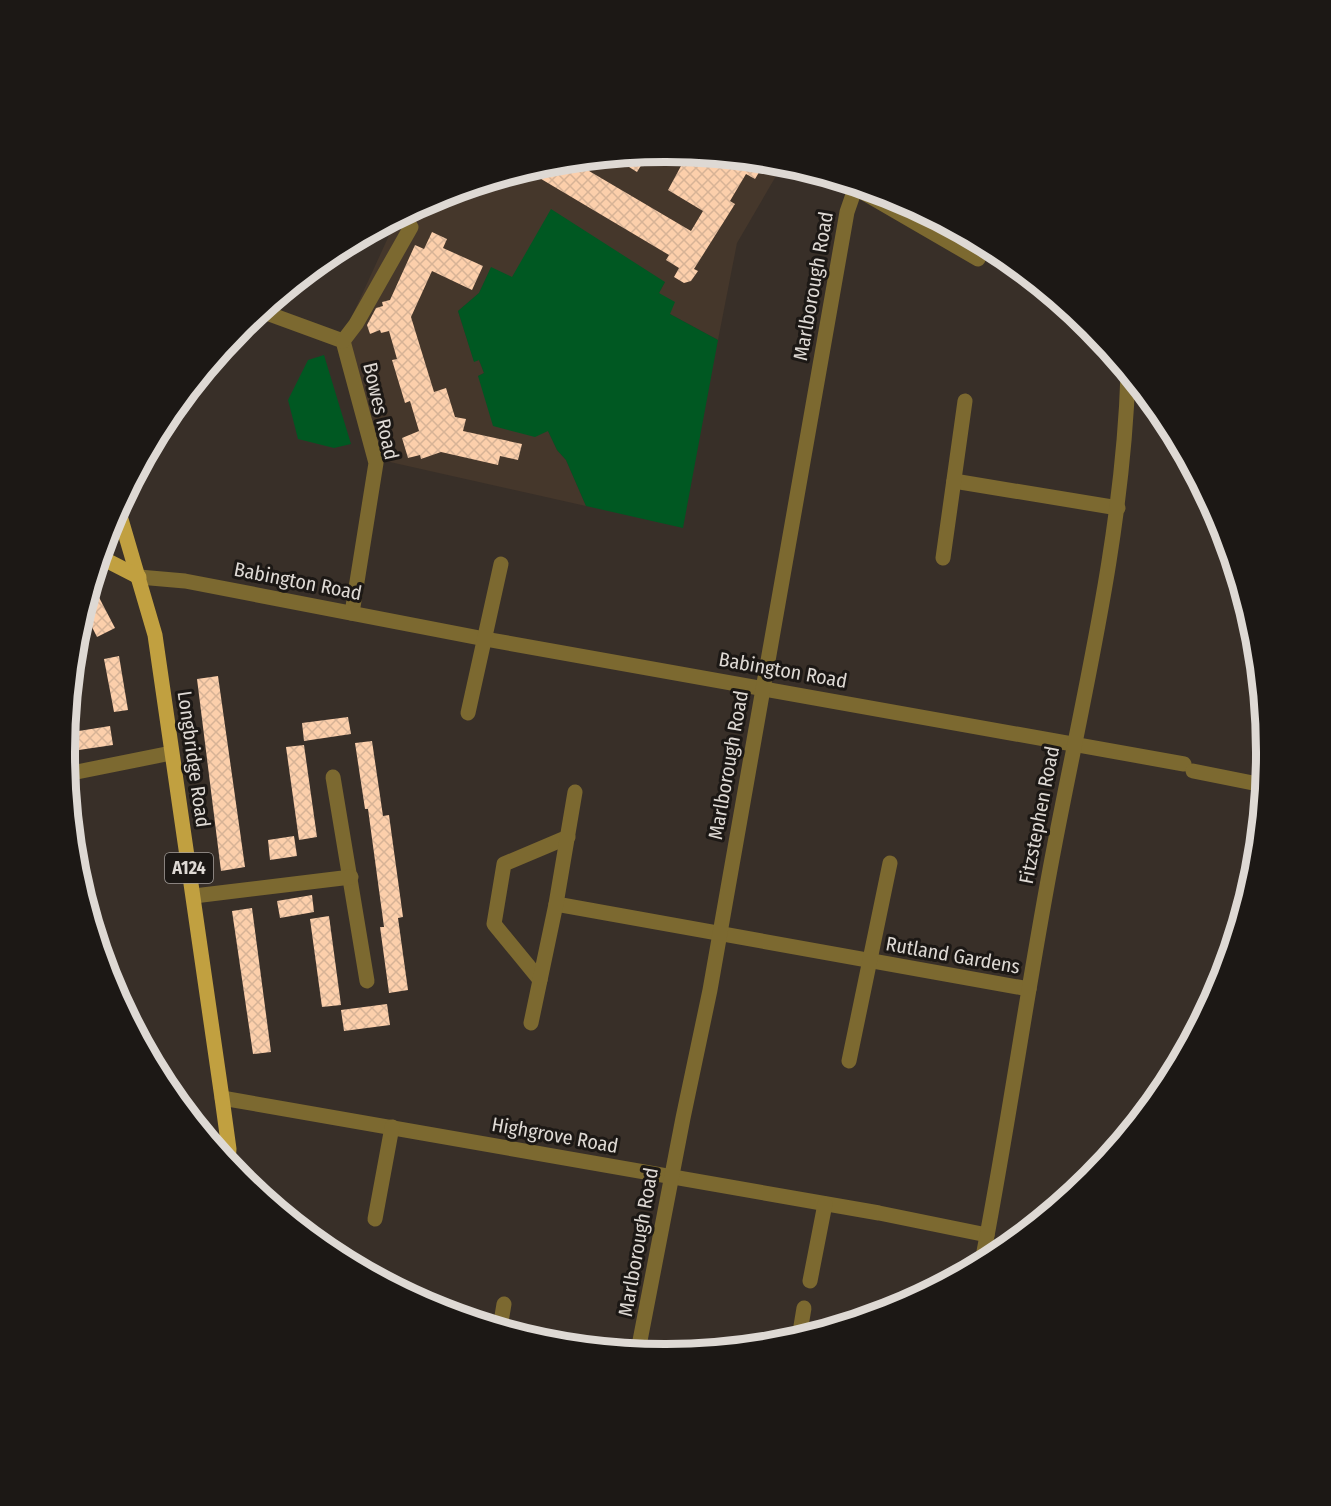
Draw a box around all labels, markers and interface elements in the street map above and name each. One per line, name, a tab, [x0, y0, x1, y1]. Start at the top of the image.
street label: Marlborough Road	[788, 210, 838, 362]
street label: Bowes Road	[358, 360, 404, 462]
street label: Babington Road	[232, 557, 364, 605]
street label: Babington Road	[717, 647, 849, 693]
street label: Longbridge Road	[173, 689, 215, 829]
street label: Marlborough Road	[703, 689, 753, 841]
street label: Fitzstephen Road	[1014, 744, 1064, 886]
road number: A124	[165, 853, 213, 883]
street label: Rutland Gardens	[884, 931, 1022, 979]
street label: Highgrove Road	[490, 1112, 620, 1158]
street label: Marlborough Road	[613, 1166, 663, 1318]

